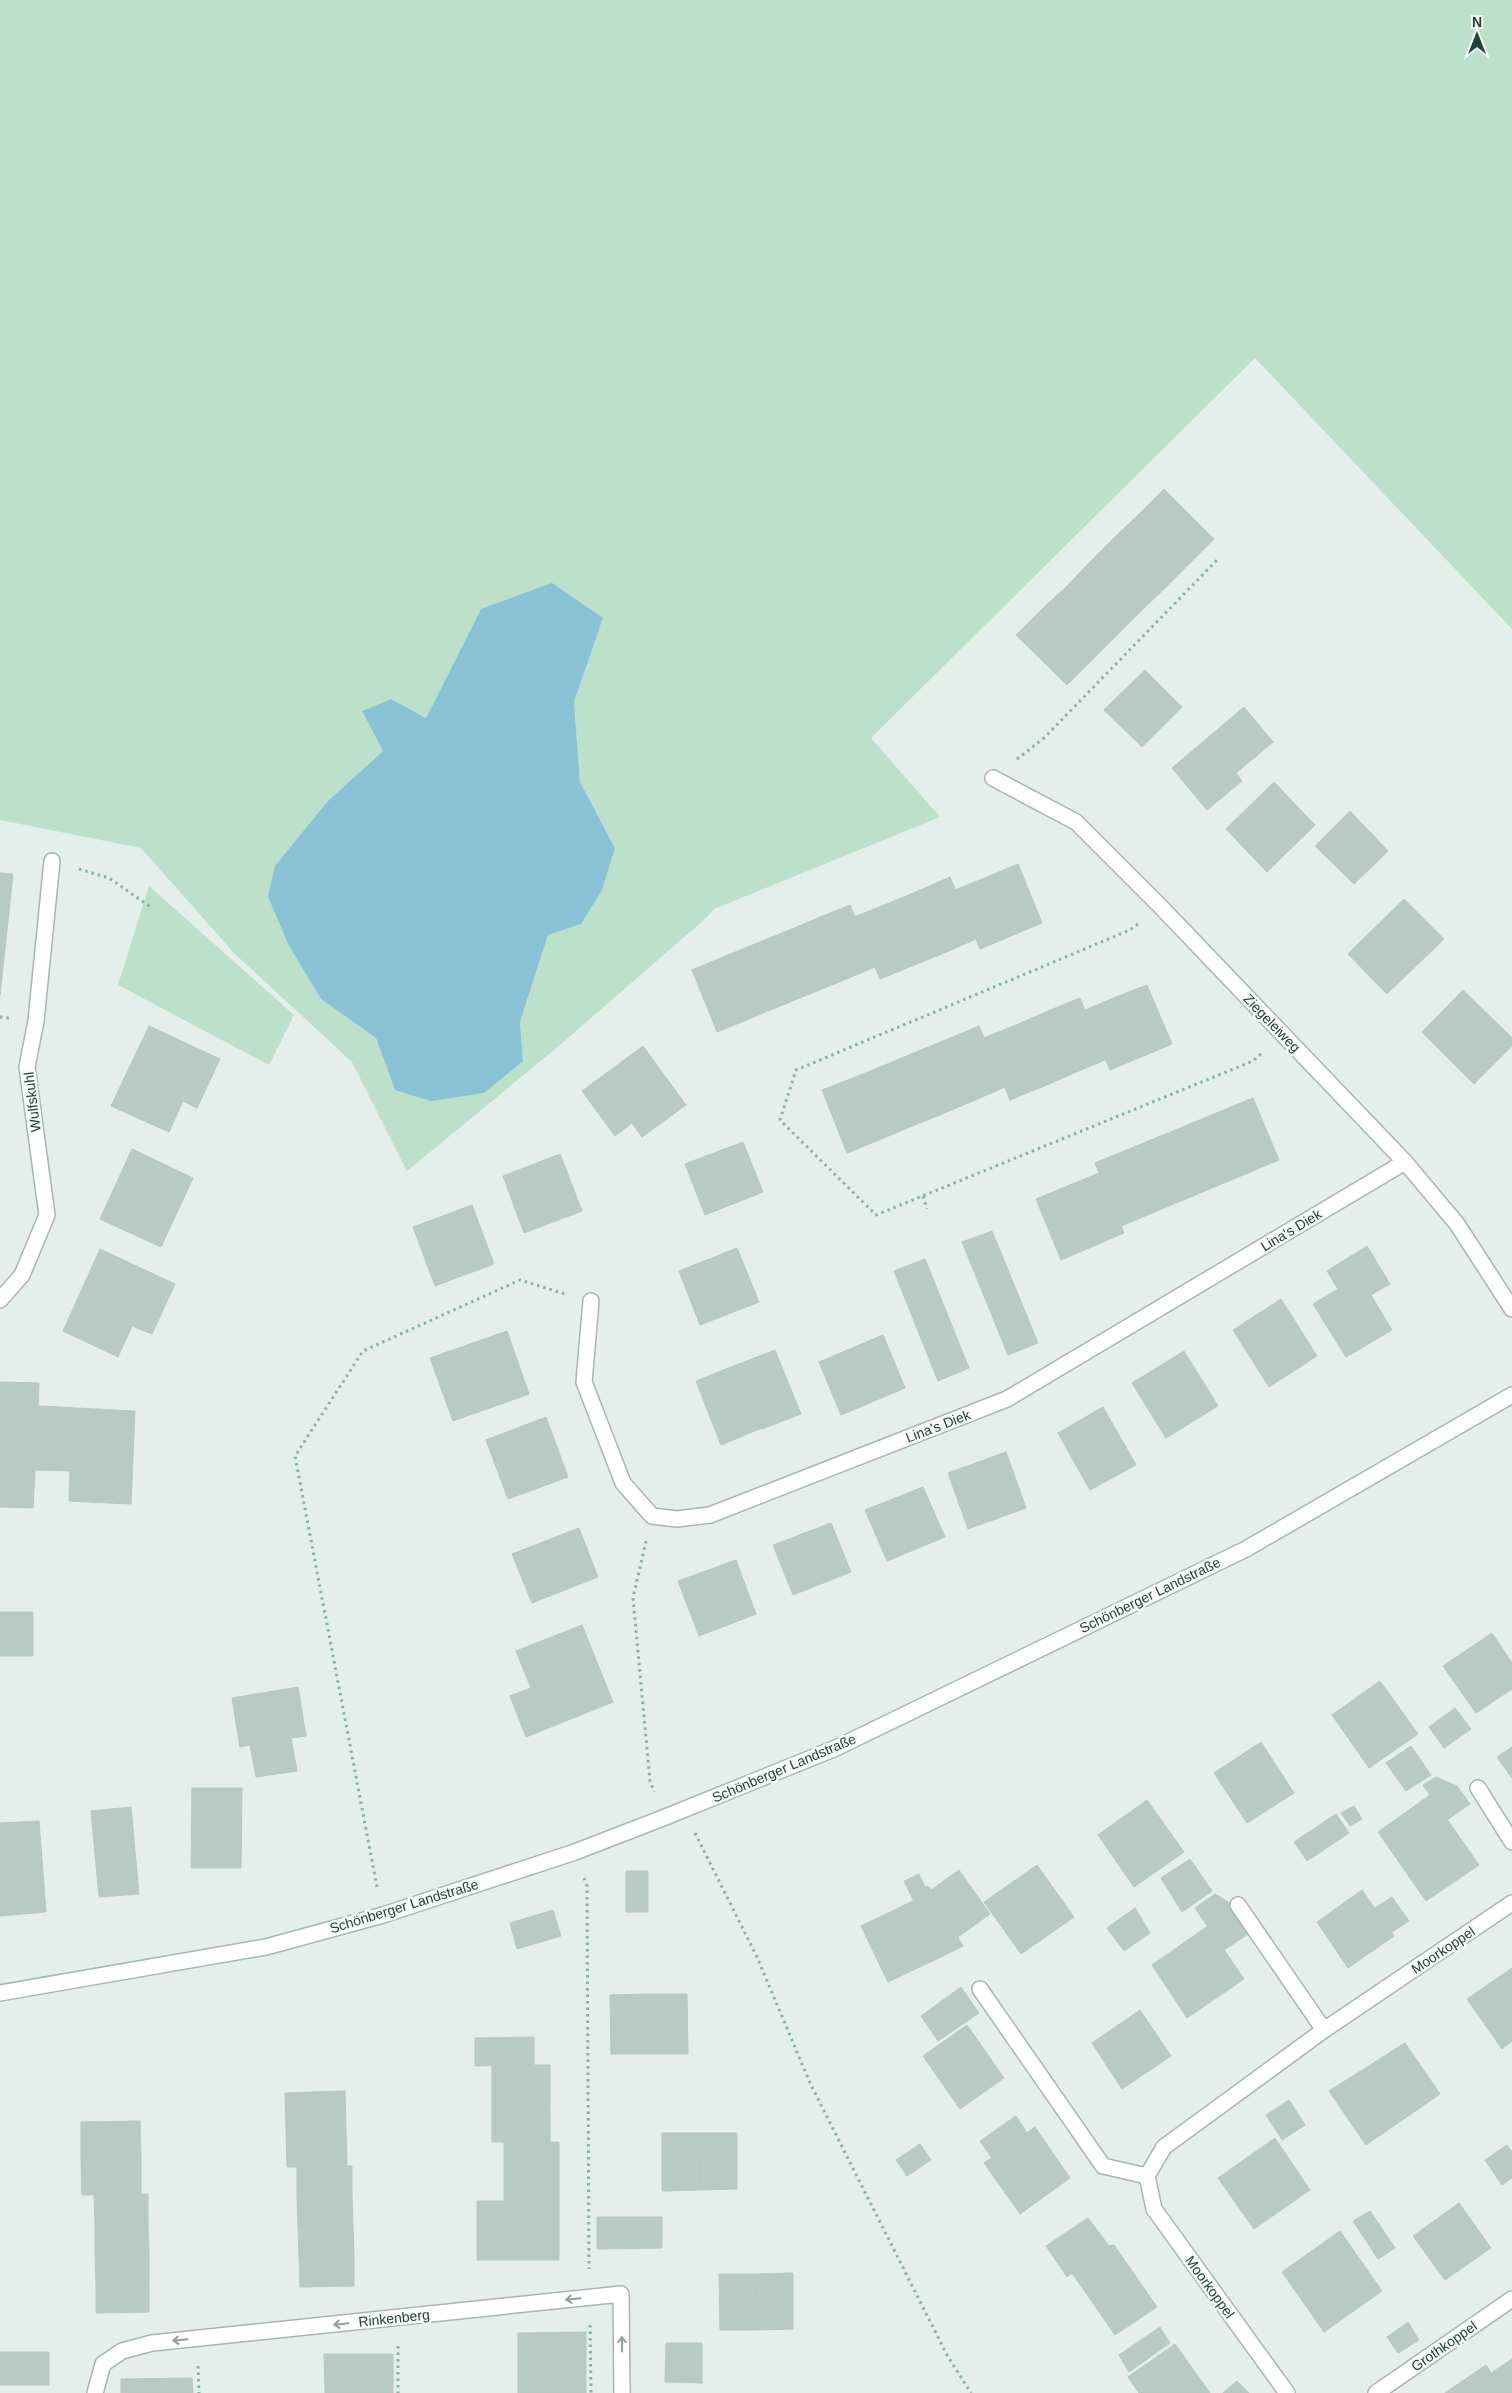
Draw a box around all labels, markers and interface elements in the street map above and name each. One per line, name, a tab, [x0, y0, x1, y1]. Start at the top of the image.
north arrow	[1452, 10, 1502, 60]
text: N	[1472, 14, 1482, 30]
street label: Ziegeleiweg	[1240, 991, 1304, 1055]
street label: Wulfskuhl	[20, 1071, 44, 1133]
street label: Lina's Diek	[1258, 1205, 1325, 1254]
street label: Lina's Diek	[903, 1406, 974, 1446]
street label: Schönberger Landstraße	[1077, 1554, 1223, 1636]
street label: Schönberger Landstraße	[710, 1730, 859, 1806]
street label: Schönberger Landstraße	[328, 1876, 481, 1936]
street label: Moorkoppel	[1408, 1923, 1478, 1977]
street label: Moorkoppel	[1182, 2253, 1238, 2321]
one-way arrow	[565, 2294, 581, 2304]
street label: Rinkenberg	[358, 2306, 430, 2330]
street label: Grothkoppel	[1408, 2318, 1480, 2374]
one-way arrow	[334, 2319, 350, 2329]
one-way arrow	[172, 2335, 188, 2345]
one-way arrow	[617, 2337, 627, 2353]

